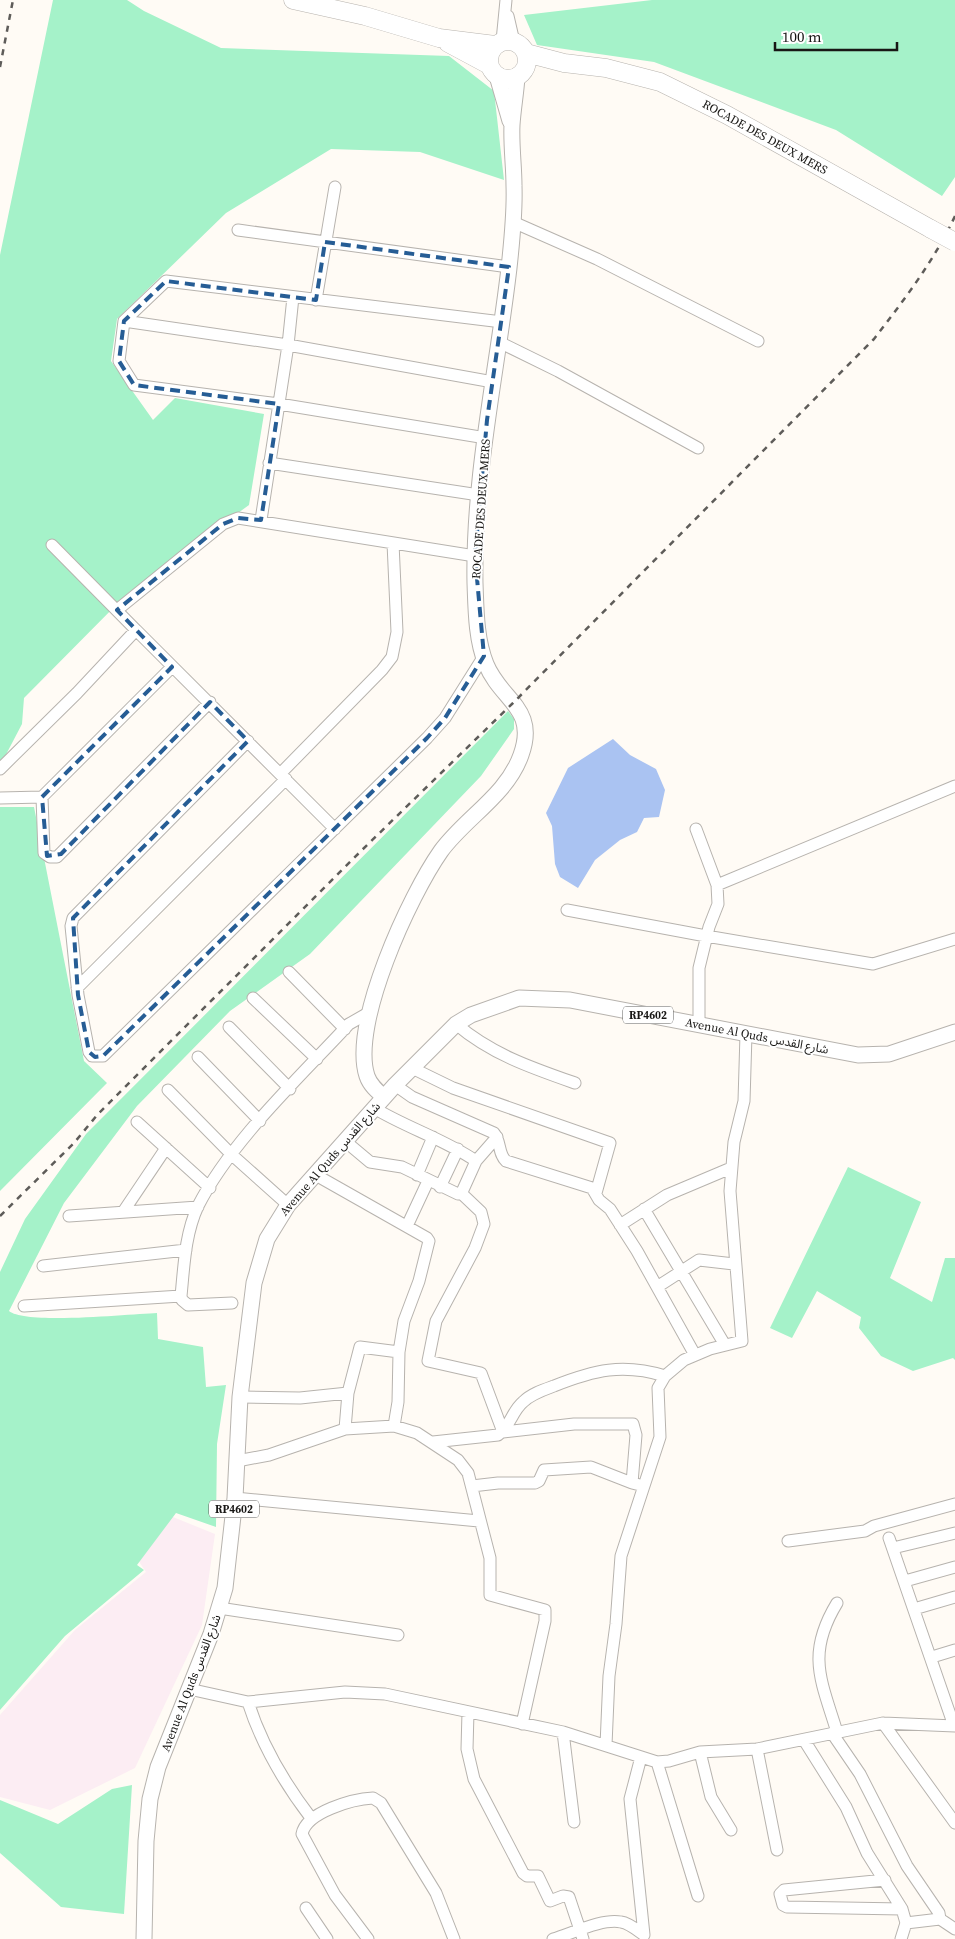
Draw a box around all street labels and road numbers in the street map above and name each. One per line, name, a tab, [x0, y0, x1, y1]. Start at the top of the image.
street label: ROCADE DES DEUX MERS	[700, 96, 830, 178]
street label: ROCADE DES DEUX MERS	[468, 438, 494, 580]
road number: RP4602	[623, 1006, 673, 1024]
street label: Avenue Al Quds شارع القدس	[684, 1014, 830, 1059]
street label: Avenue Al Quds شارع القدس	[276, 1099, 385, 1220]
road number: RP4602	[209, 1500, 259, 1518]
street label: Avenue Al Quds شارع القدس	[157, 1612, 226, 1754]

